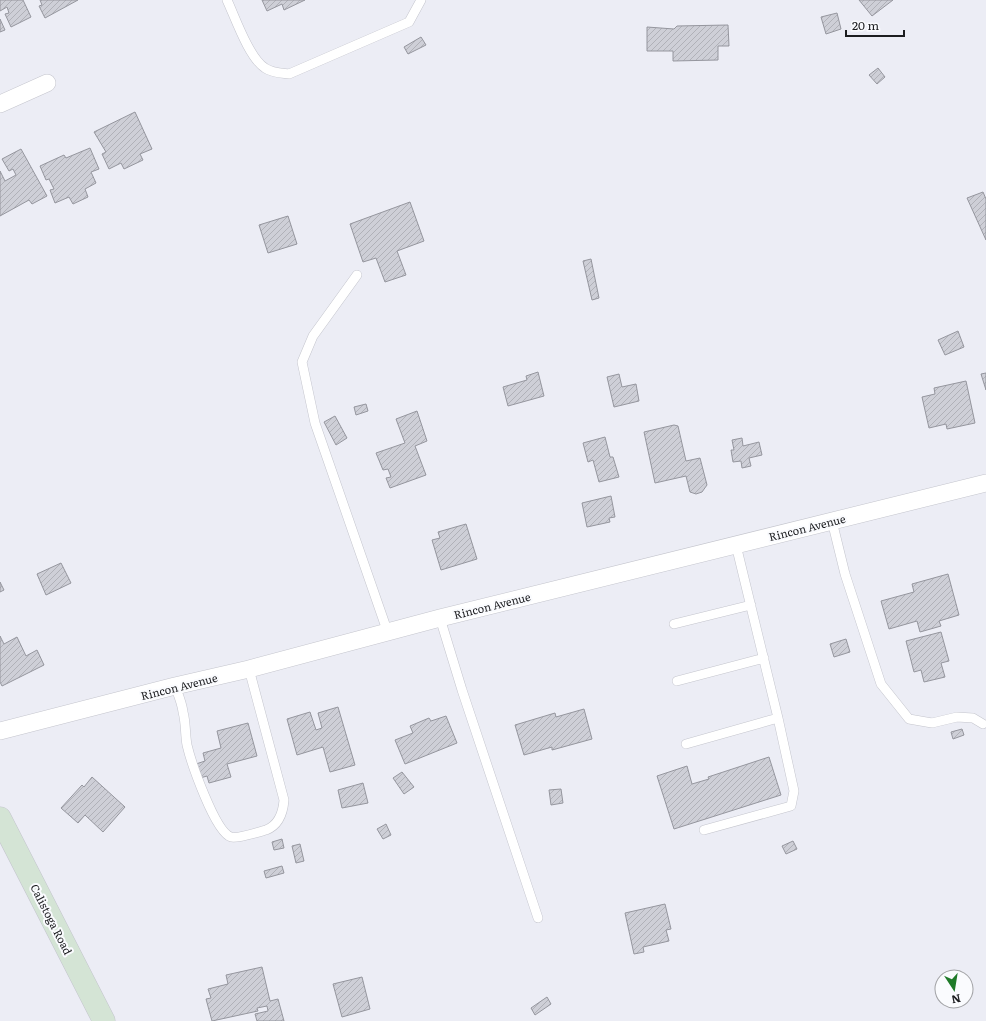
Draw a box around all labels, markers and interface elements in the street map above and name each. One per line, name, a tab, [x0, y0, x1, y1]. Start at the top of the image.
scale bar	[846, 12, 904, 38]
text: 20 m	[852, 16, 879, 34]
street label: Rincon Avenue	[767, 510, 847, 544]
street label: Rincon Avenue	[452, 588, 532, 622]
street label: Rincon Avenue	[139, 669, 219, 703]
street label: Calistoga Road	[27, 881, 77, 957]
north arrow	[934, 969, 974, 1009]
text: N	[950, 991, 962, 1009]

